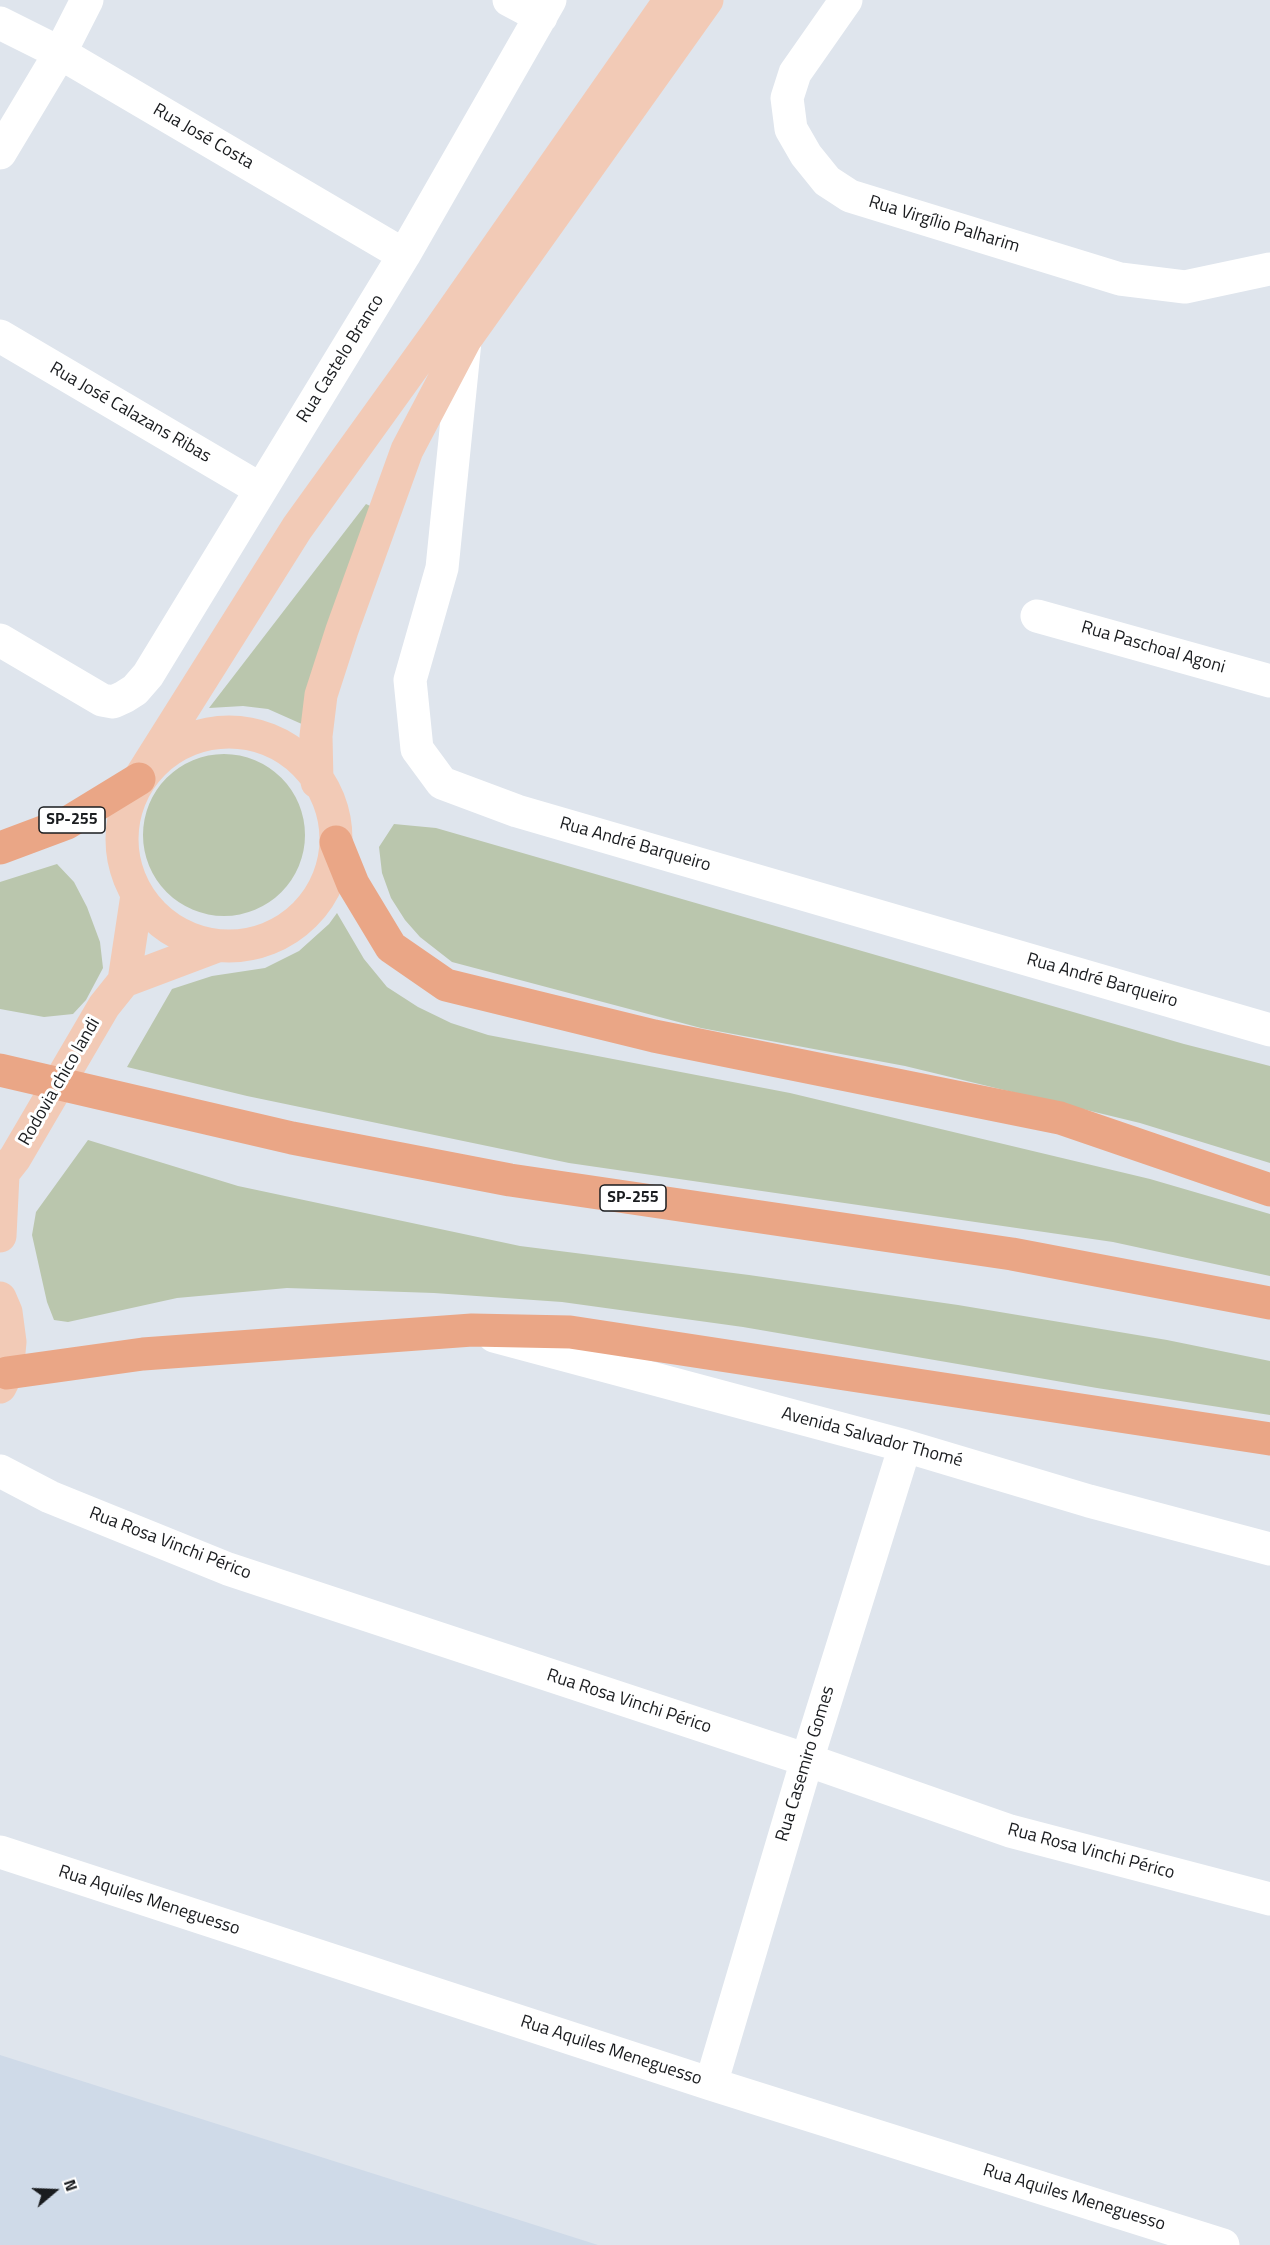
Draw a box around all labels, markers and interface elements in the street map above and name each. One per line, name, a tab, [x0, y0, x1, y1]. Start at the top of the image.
street label: Rua José Costa	[149, 100, 257, 174]
street label: Rua Virgílio Palharim	[866, 192, 1022, 258]
street label: Rua Castelo Branco	[293, 291, 389, 427]
street label: Rua José Calazans Ribas	[45, 358, 215, 468]
street label: Rua Paschoal Agoni	[1079, 617, 1227, 679]
road number: SP-255	[39, 807, 105, 833]
street label: Rua André Barqueiro	[557, 813, 713, 877]
street label: Rua André Barqueiro	[1024, 949, 1180, 1013]
street label: Rodovia chico landi	[15, 1014, 105, 1150]
road number: SP-255	[600, 1185, 666, 1211]
street label: Avenida Salvador Thomé	[779, 1403, 965, 1473]
street label: Rua Rosa Vinchi Périco	[86, 1503, 254, 1585]
street label: Rua Rosa Vinchi Périco	[544, 1665, 714, 1739]
street label: Rua Casemiro Gomes	[772, 1684, 840, 1844]
street label: Rua Rosa Vinchi Périco	[1005, 1819, 1177, 1885]
street label: Rua Aquiles Meneguesso	[55, 1861, 243, 1941]
street label: Rua Aquiles Meneguesso	[517, 2011, 705, 2091]
street label: Rua Aquiles Meneguesso	[980, 2160, 1168, 2236]
north arrow	[24, 2161, 84, 2221]
text: N	[58, 2176, 84, 2194]

